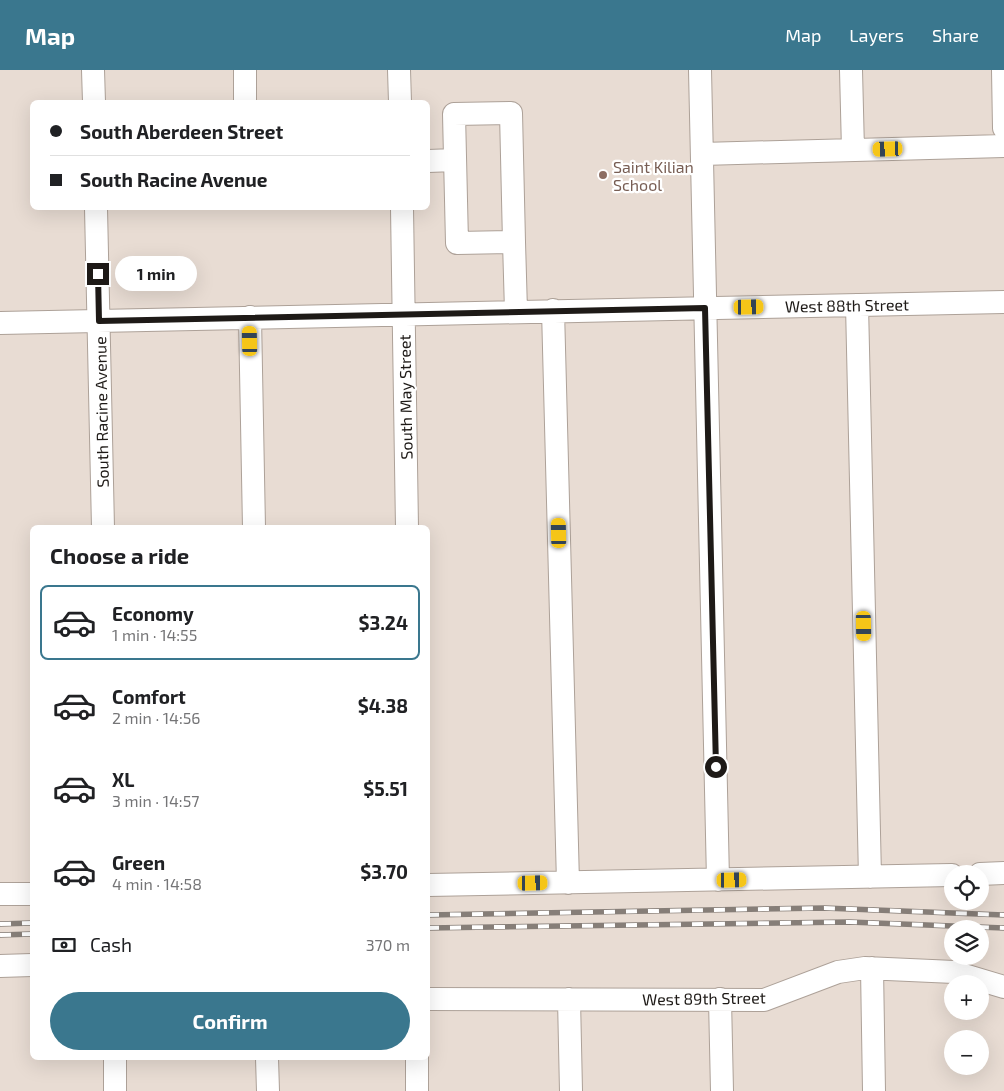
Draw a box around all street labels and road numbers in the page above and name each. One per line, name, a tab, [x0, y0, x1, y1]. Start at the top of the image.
street label: West 88th Street	[785, 294, 909, 316]
street label: South May Street	[394, 334, 416, 460]
street label: South Racine Avenue	[90, 336, 112, 488]
street label: West 89th Street	[642, 987, 766, 1009]

